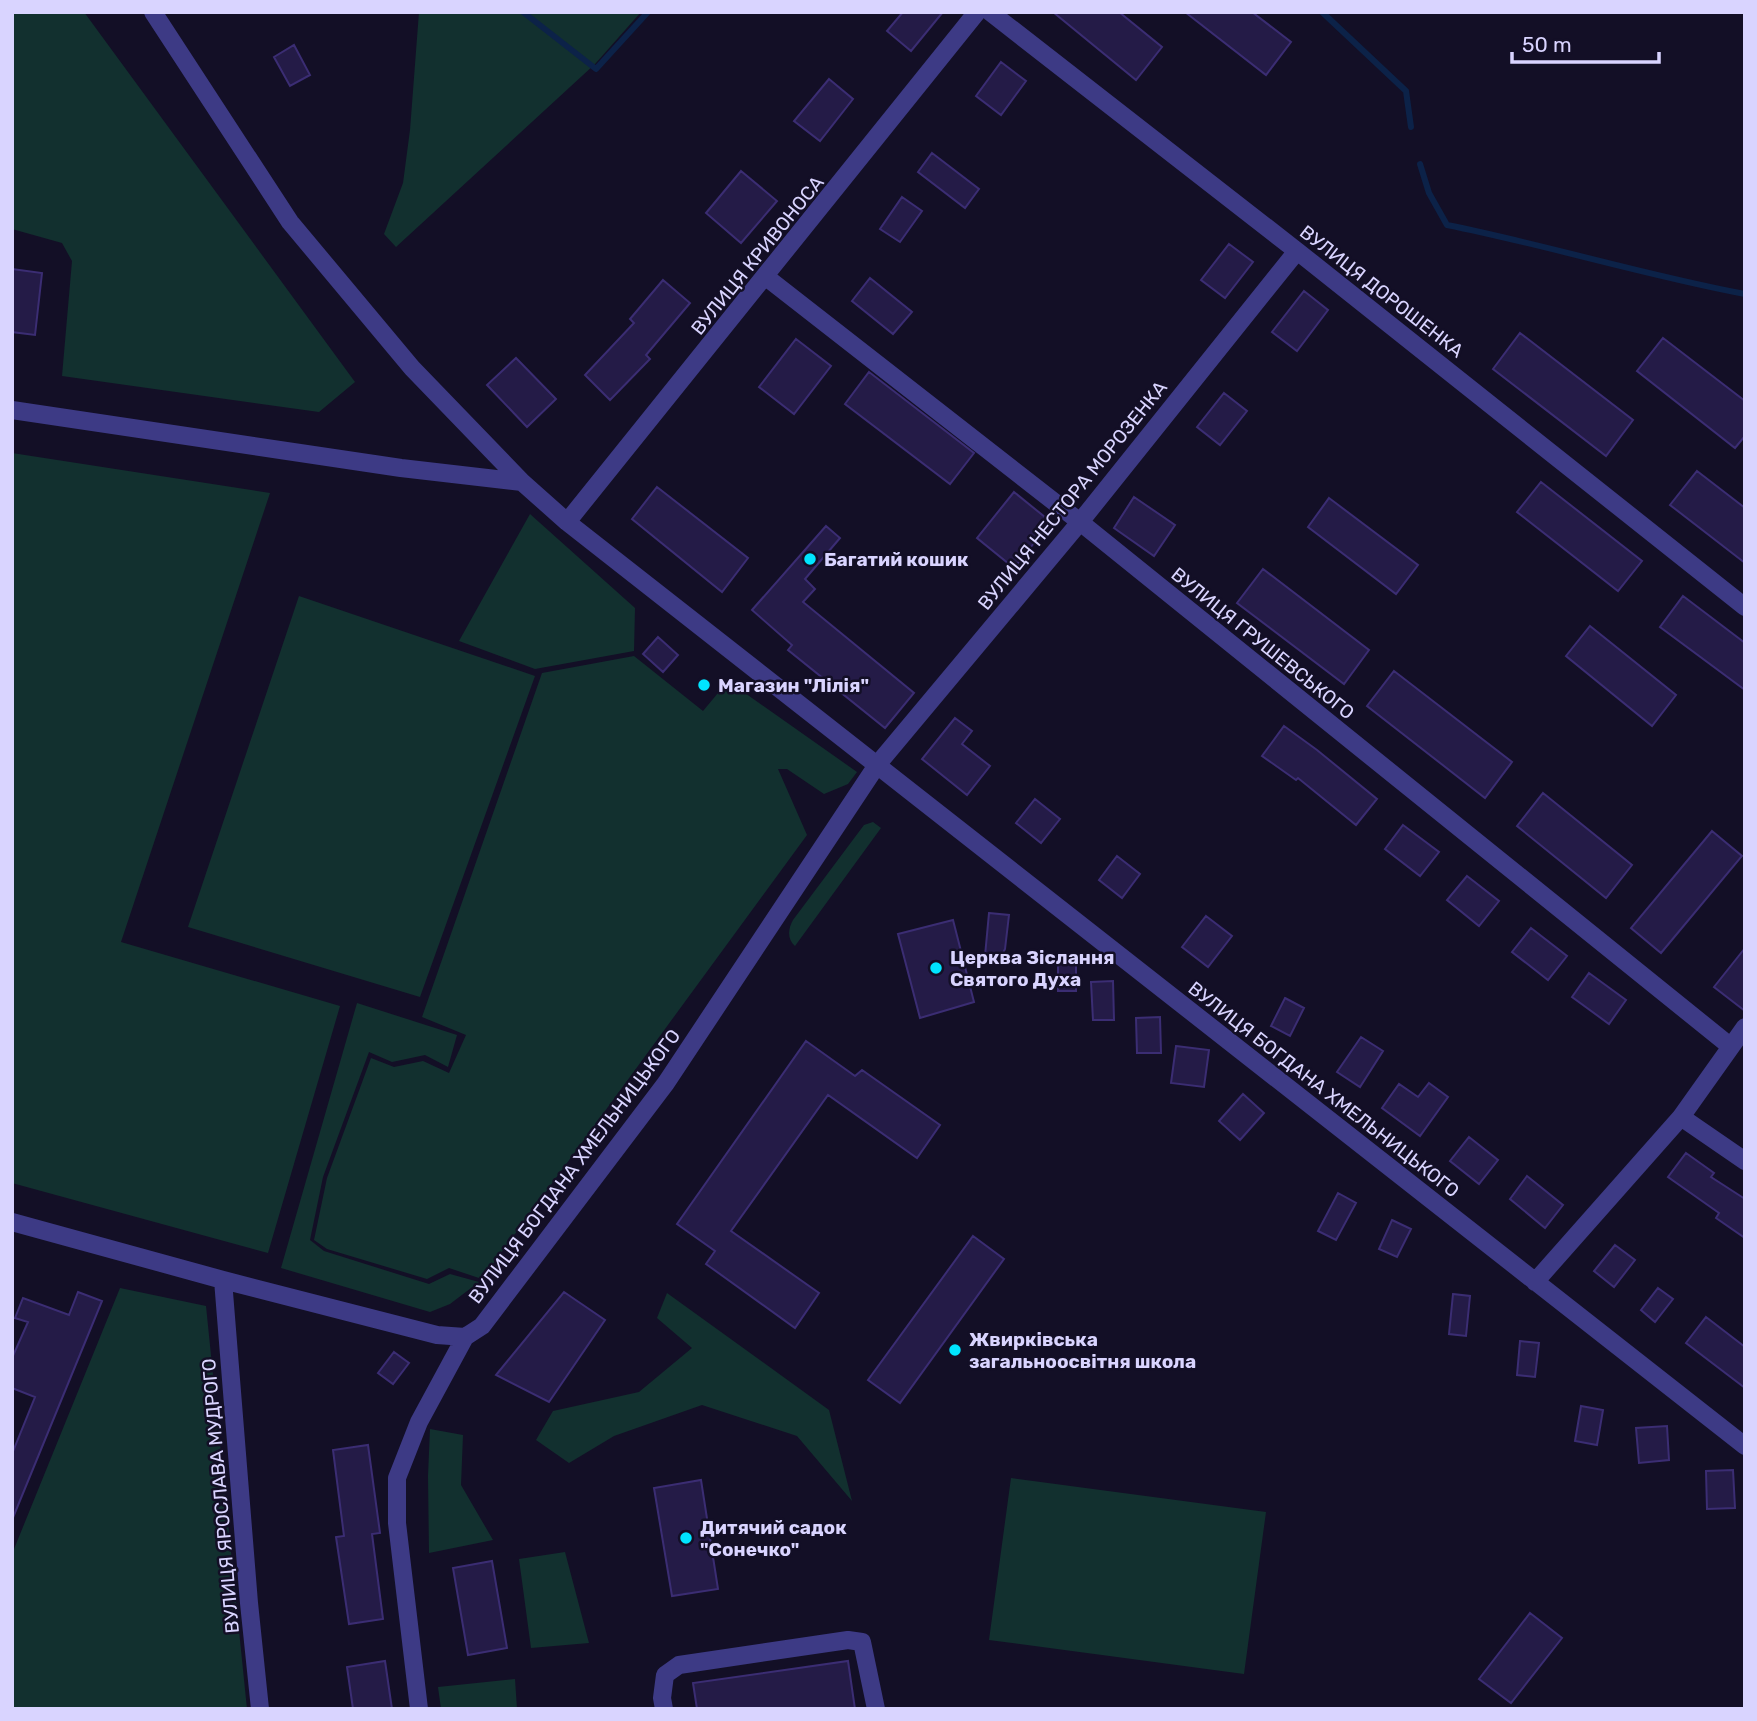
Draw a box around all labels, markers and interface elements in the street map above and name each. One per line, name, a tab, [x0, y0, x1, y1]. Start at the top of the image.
scale bar	[1512, 21, 1659, 65]
text: 50 m	[1522, 32, 1572, 57]
street label: ВУЛИЦЯ КРИВОНОСА	[686, 171, 829, 339]
street label: ВУЛИЦЯ ДОРОШЕНКА	[1295, 220, 1468, 363]
street label: ВУЛИЦЯ НЕСТОРА МОРОЗЕНКА	[973, 376, 1172, 614]
place label: Багатий кошик	[824, 548, 969, 571]
marker: Багатий кошик	[802, 551, 818, 567]
street label: ВУЛИЦЯ ГРУШЕВСЬКОГО	[1167, 562, 1359, 724]
place label: Магазин "Лілія"	[718, 674, 869, 697]
marker: Магазин "Лілія"	[696, 677, 712, 693]
place label: Церква Зіслання Святого Духа	[950, 946, 1115, 991]
marker: Церква Зіслання Святого Духа	[928, 960, 944, 976]
street label: ВУЛИЦЯ БОГДАНА ХМЕЛЬНИЦЬКОГО	[1184, 976, 1464, 1202]
street label: ВУЛИЦЯ БОГДАНА ХМЕЛЬНИЦЬКОГО	[464, 1025, 685, 1308]
place label: Жвирківська загальноосвітня школа	[969, 1328, 1196, 1373]
marker: Жвирківська загальноосвітня школа	[947, 1342, 963, 1358]
street label: ВУЛИЦЯ ЯРОСЛАВА МУДРОГО	[197, 1358, 244, 1634]
place label: Дитячий садок "Сонечко"	[700, 1516, 847, 1561]
marker: Дитячий садок "Сонечко"	[678, 1530, 694, 1546]

